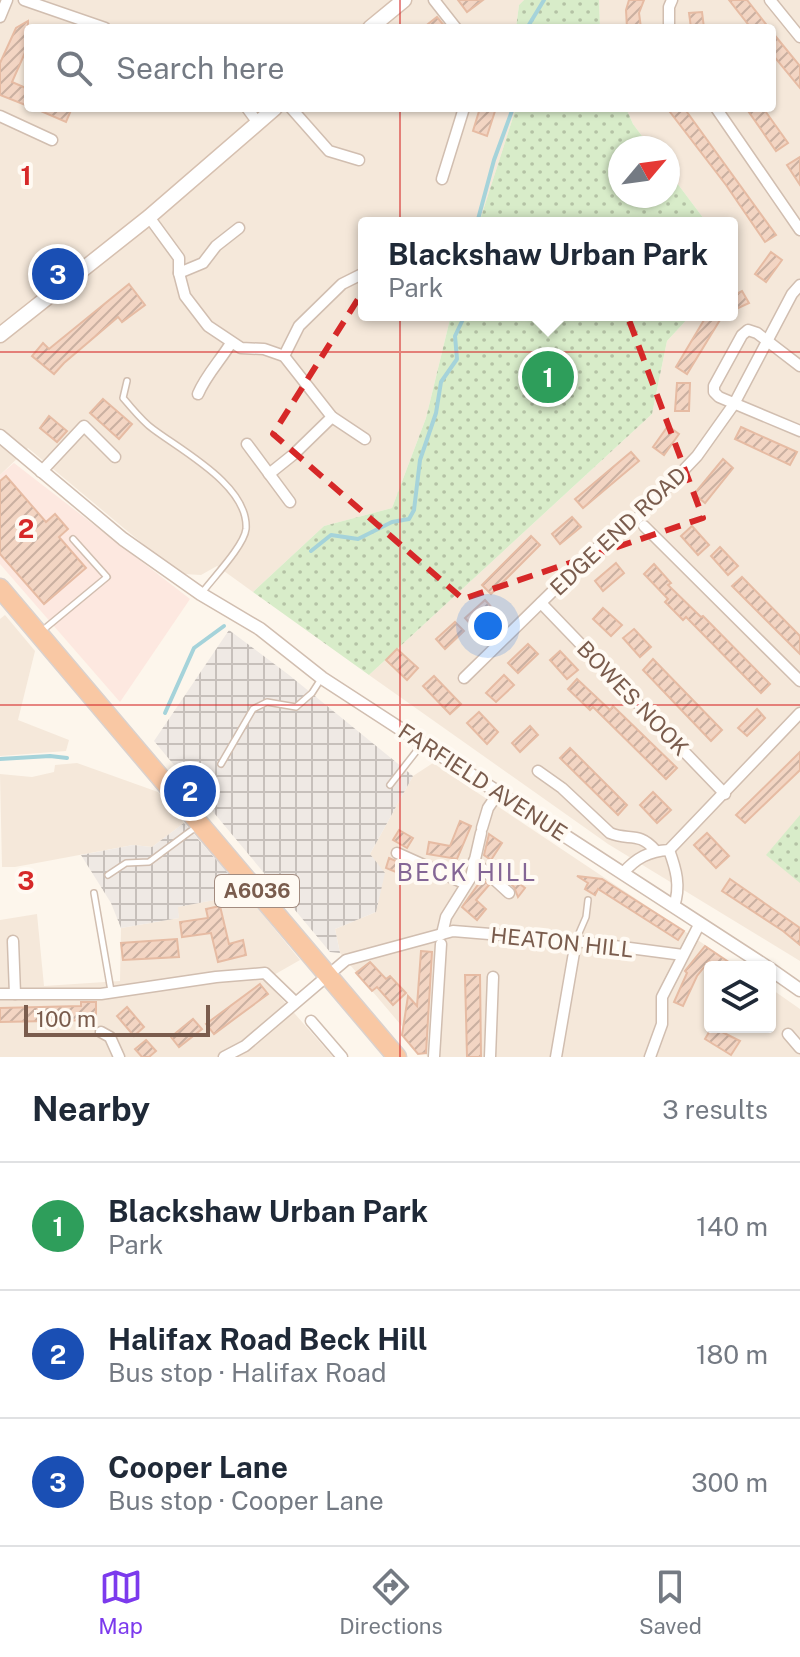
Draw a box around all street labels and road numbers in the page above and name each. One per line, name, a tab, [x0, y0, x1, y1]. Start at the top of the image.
street label: EDGE END ROAD	[545, 461, 691, 601]
street label: BOWES NOOK	[572, 635, 694, 761]
street label: FARFIELD AVENUE	[394, 718, 572, 846]
road number: A6036	[215, 875, 299, 907]
street label: HEATON HILL	[489, 922, 635, 962]

